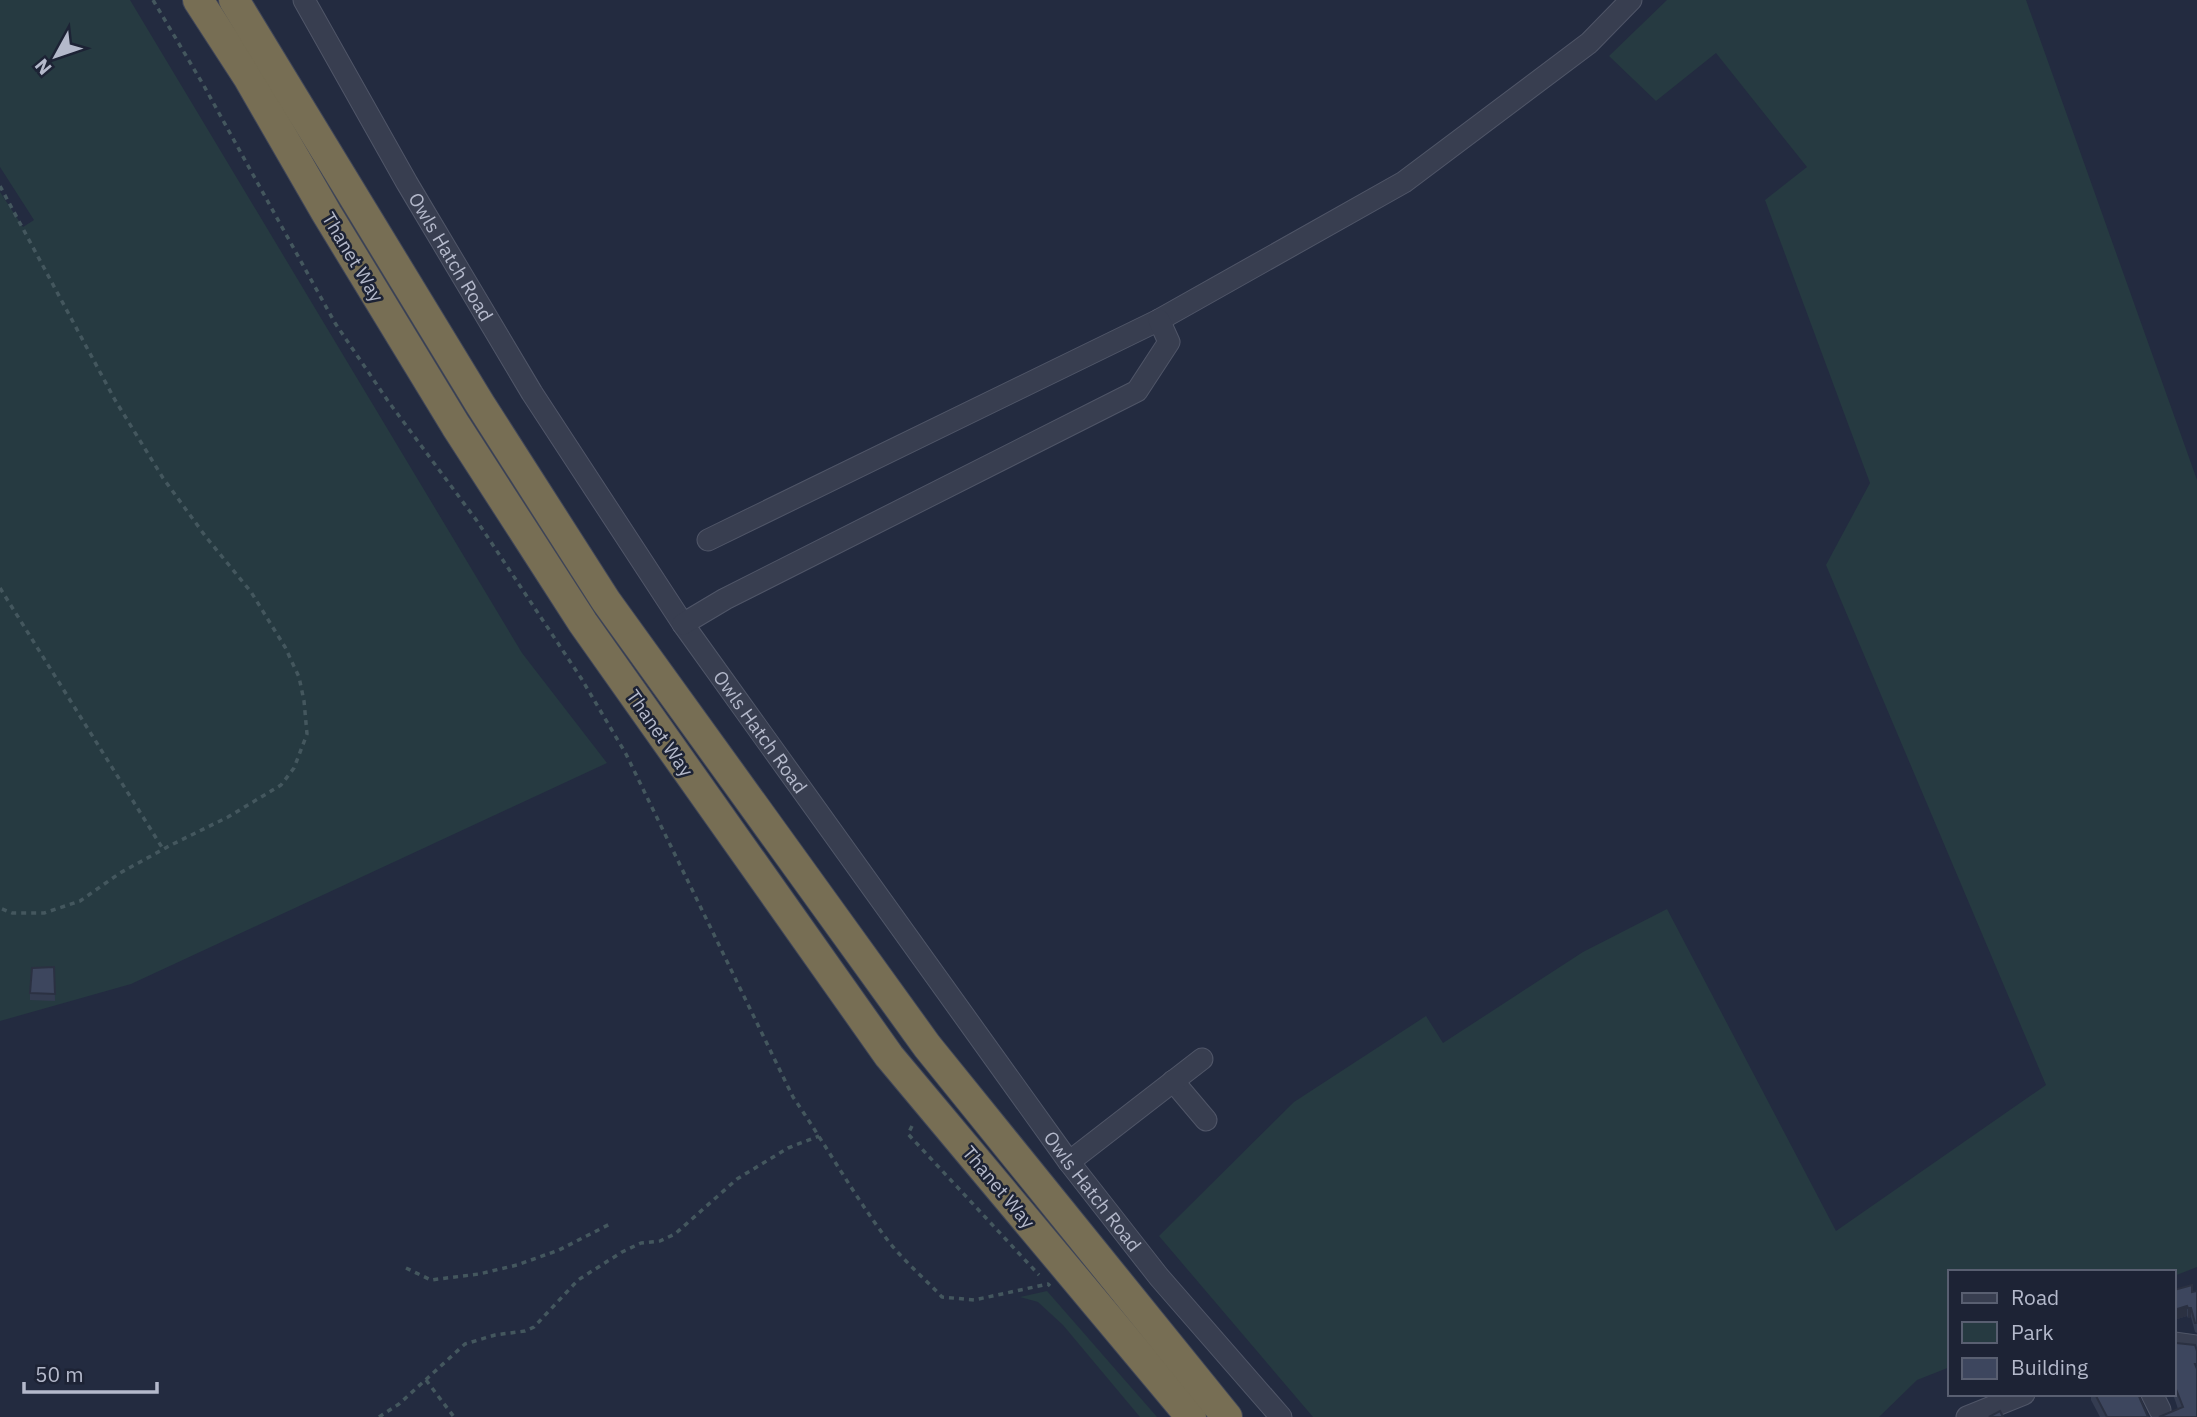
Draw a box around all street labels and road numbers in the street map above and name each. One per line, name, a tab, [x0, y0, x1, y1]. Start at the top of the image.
street label: Owls Hatch Road	[403, 188, 499, 326]
street label: Thanet Way	[317, 208, 389, 307]
street label: Owls Hatch Road	[708, 666, 813, 798]
street label: Thanet Way	[621, 685, 699, 781]
street label: Owls Hatch Road	[1039, 1126, 1146, 1256]
street label: Thanet Way	[958, 1141, 1041, 1234]

